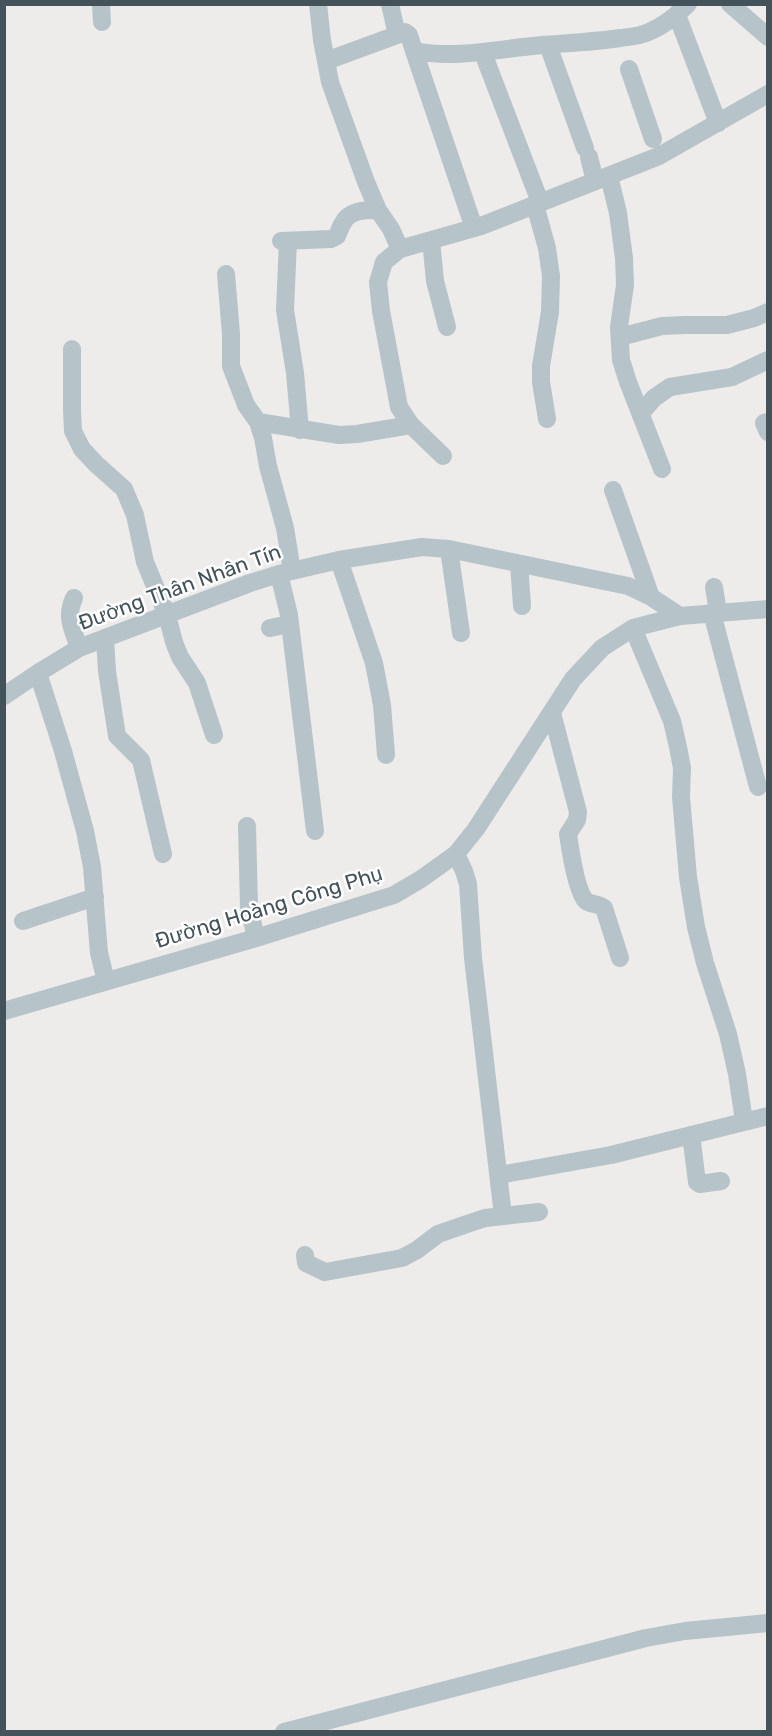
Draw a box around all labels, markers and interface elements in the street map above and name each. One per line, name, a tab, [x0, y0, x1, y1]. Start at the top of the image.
street label: Đường Thân Nhân Tín	[75, 540, 285, 636]
street label: Đường Hoàng Công Phụ	[152, 861, 386, 955]

